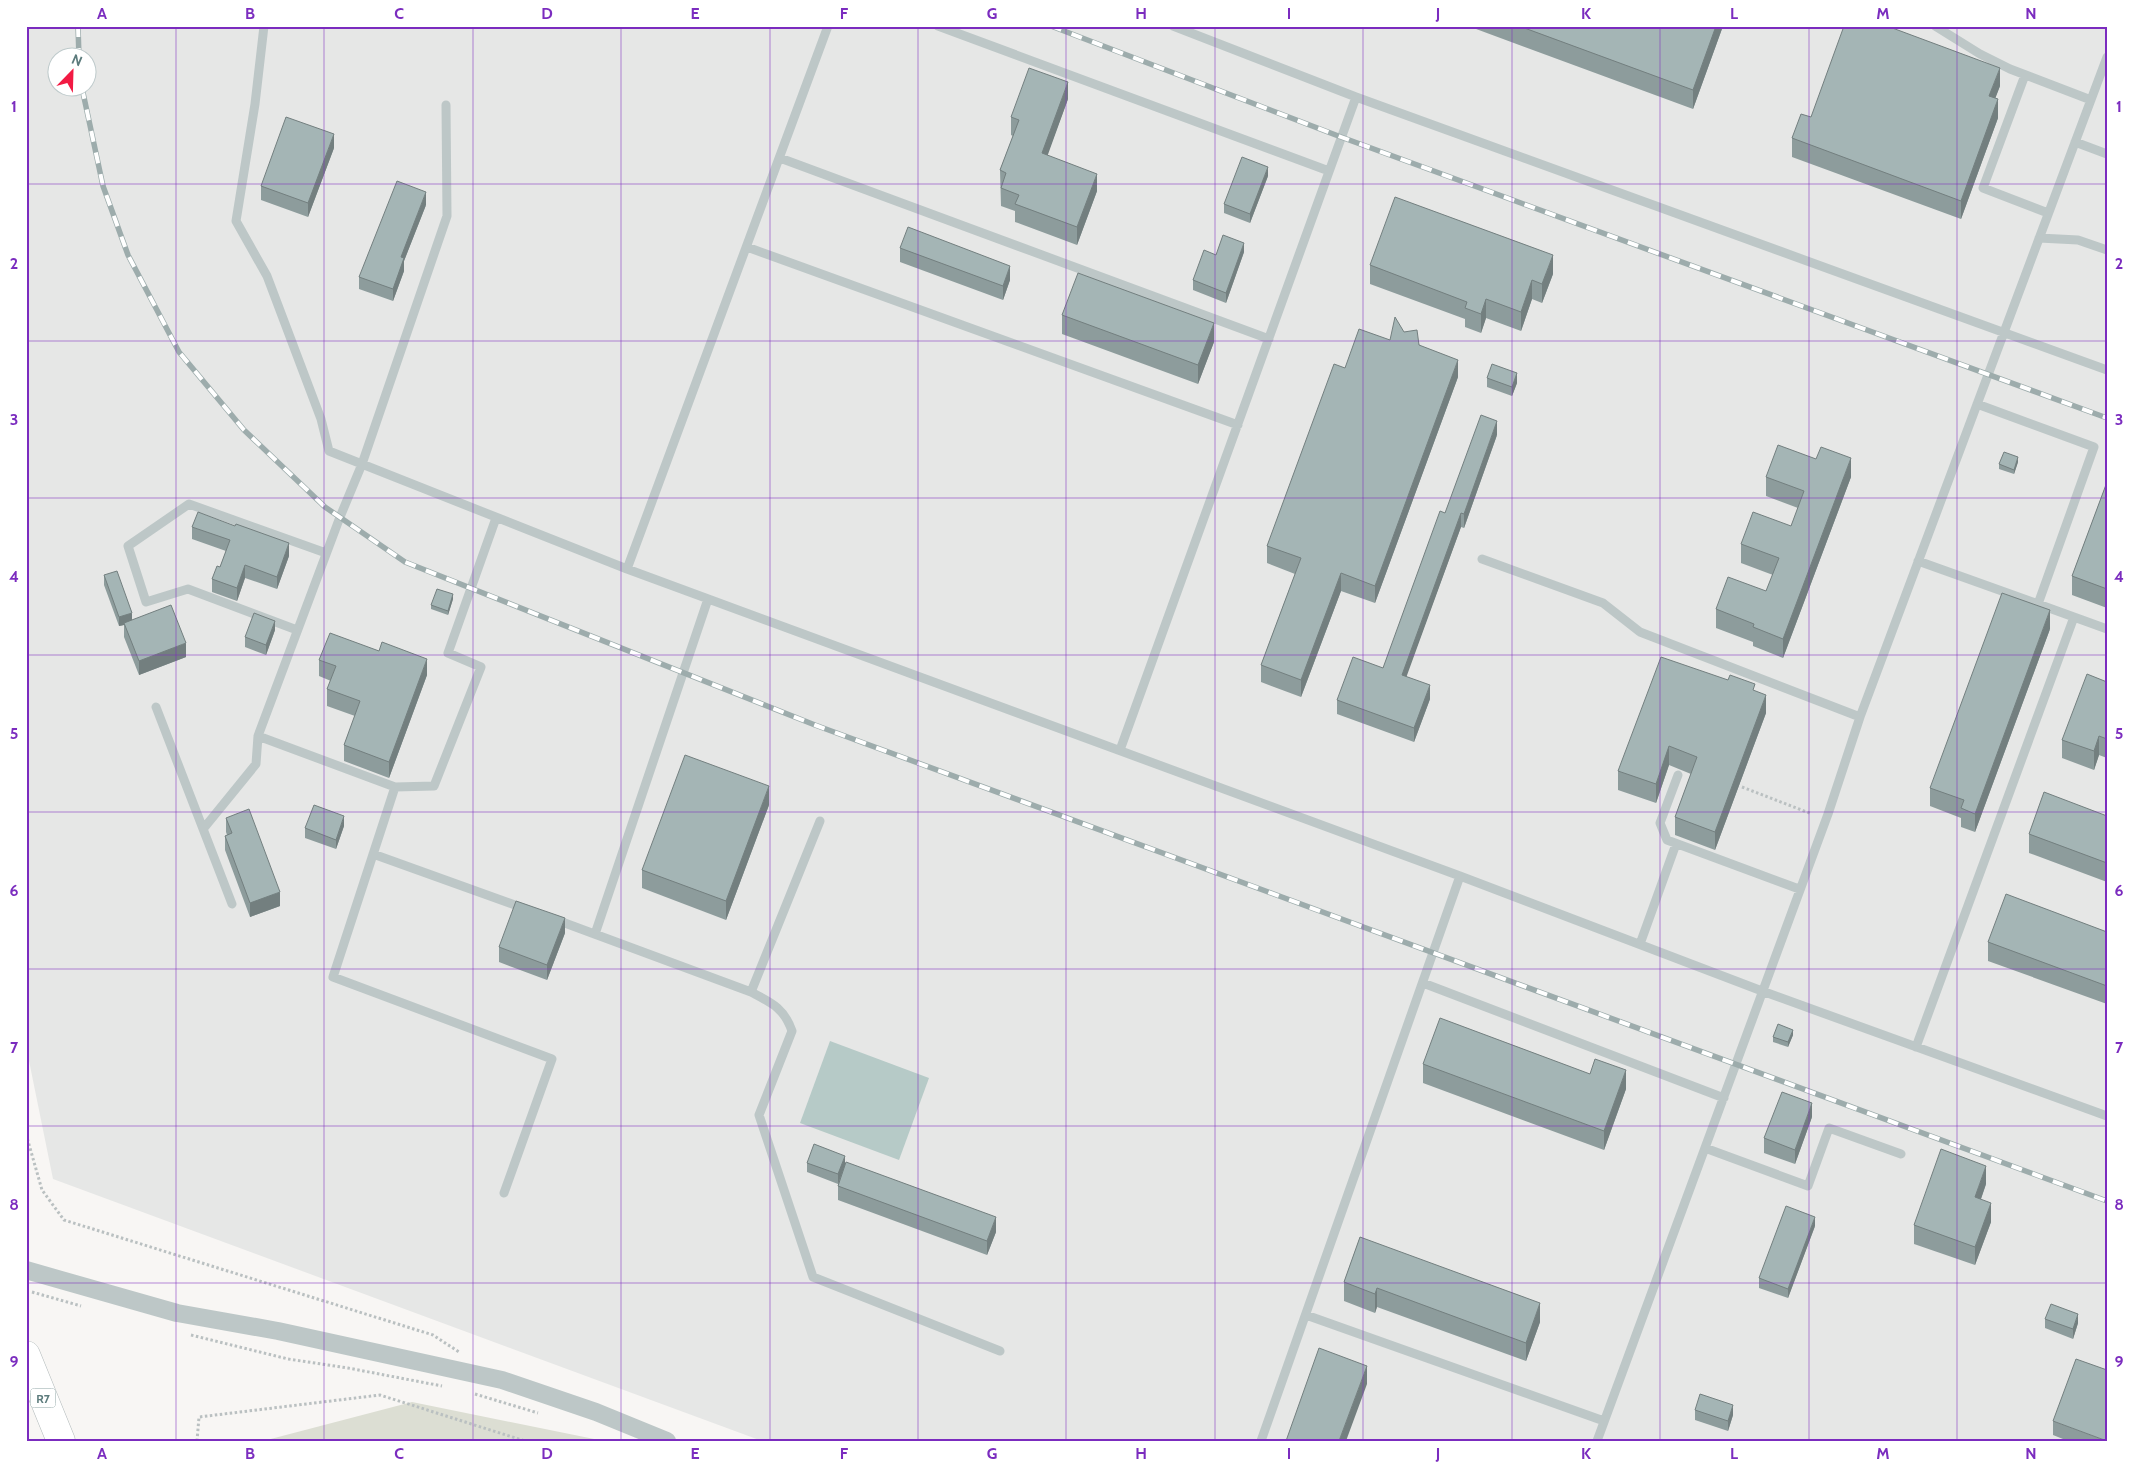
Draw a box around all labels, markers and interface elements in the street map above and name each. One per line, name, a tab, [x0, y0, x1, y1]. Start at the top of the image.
text: A	[97, 4, 107, 23]
text: B	[245, 4, 255, 23]
text: C	[394, 4, 404, 23]
text: D	[541, 4, 553, 23]
text: E	[690, 4, 700, 23]
text: F	[840, 4, 849, 23]
text: G	[987, 4, 997, 23]
text: H	[1135, 4, 1147, 23]
text: I	[1287, 4, 1291, 23]
text: J	[1435, 4, 1440, 23]
text: K	[1581, 4, 1591, 23]
text: L	[1730, 4, 1738, 23]
text: M	[1876, 4, 1890, 23]
text: N	[2025, 4, 2037, 23]
north arrow	[48, 48, 98, 98]
text: N	[69, 50, 85, 70]
text: 1	[11, 97, 17, 116]
text: 1	[2116, 97, 2122, 116]
text: 2	[10, 254, 18, 273]
text: 2	[2115, 254, 2123, 273]
text: 3	[10, 410, 18, 429]
text: 3	[2115, 410, 2123, 429]
text: 4	[9, 567, 19, 586]
text: 4	[2114, 567, 2124, 586]
text: 5	[10, 724, 18, 743]
text: 5	[2115, 724, 2123, 743]
text: 6	[10, 881, 19, 900]
text: 6	[2115, 881, 2124, 900]
text: 7	[10, 1038, 19, 1057]
text: 7	[2115, 1038, 2124, 1057]
text: 8	[9, 1195, 19, 1214]
text: 8	[2114, 1195, 2124, 1214]
text: 9	[10, 1352, 19, 1371]
text: 9	[2115, 1352, 2124, 1371]
road number: R7	[30, 1389, 56, 1408]
text: A	[97, 1444, 107, 1463]
text: B	[245, 1444, 255, 1463]
text: C	[394, 1444, 404, 1463]
text: D	[541, 1444, 553, 1463]
text: E	[690, 1444, 700, 1463]
text: F	[840, 1444, 849, 1463]
text: G	[987, 1444, 997, 1463]
text: H	[1135, 1444, 1147, 1463]
text: I	[1287, 1444, 1291, 1463]
text: J	[1435, 1444, 1440, 1463]
text: K	[1581, 1444, 1591, 1463]
text: L	[1730, 1444, 1738, 1463]
text: M	[1876, 1444, 1890, 1463]
text: N	[2025, 1444, 2037, 1463]

